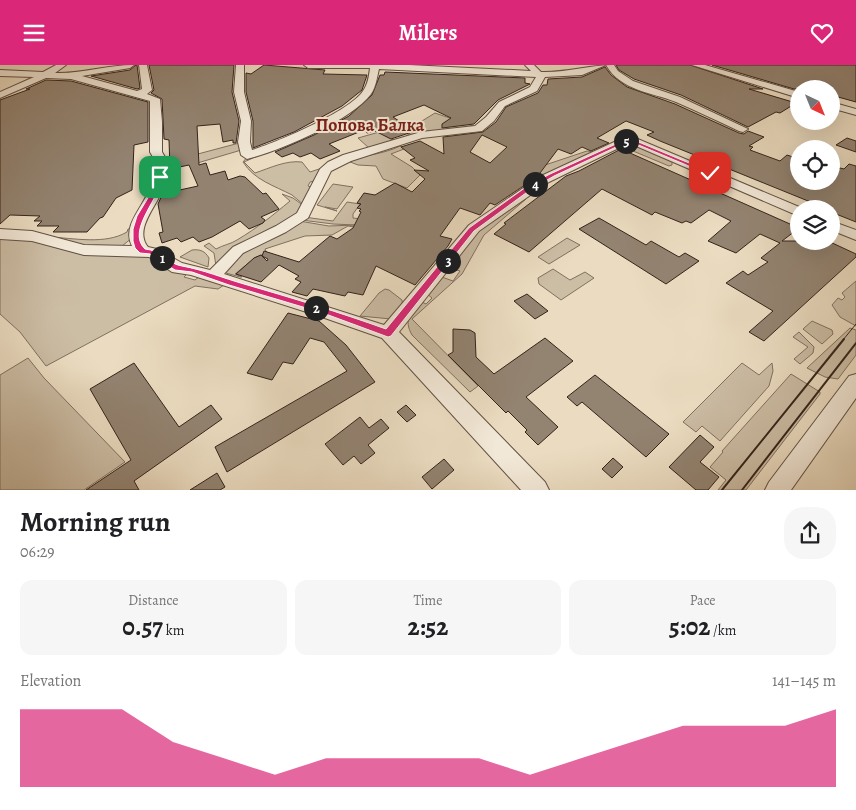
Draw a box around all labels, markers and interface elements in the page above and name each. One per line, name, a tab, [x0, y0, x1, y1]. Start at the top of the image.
text: Milers	[399, 18, 457, 48]
icon: menu	[20, 19, 48, 47]
icon: heart	[808, 19, 836, 47]
north arrow	[790, 80, 840, 130]
map controls	[790, 80, 840, 250]
district label: Попова Балка	[316, 113, 425, 137]
pin: 5	[614, 129, 638, 153]
text: 5	[624, 132, 629, 151]
button: locate	[790, 140, 840, 190]
pin	[689, 152, 731, 194]
pin	[139, 156, 181, 198]
icon: check	[696, 159, 724, 187]
icon: arrive	[146, 163, 174, 191]
pin: 4	[522, 171, 548, 197]
text: 4	[532, 175, 539, 194]
button: layers	[790, 200, 840, 250]
pin: 1	[150, 245, 174, 271]
text: 1	[160, 249, 165, 268]
pin: 3	[436, 249, 460, 273]
text: 3	[445, 252, 452, 271]
pin: 2	[304, 295, 328, 321]
text: 2	[313, 299, 320, 318]
text: Morning run	[20, 503, 170, 541]
button: share	[784, 507, 836, 559]
text: 06:29	[20, 541, 55, 563]
text: Distance	[128, 591, 178, 610]
text: Time	[413, 591, 443, 610]
text: Pace	[690, 591, 716, 610]
text: 0.57	[122, 610, 163, 644]
text: 2:52	[408, 610, 448, 644]
text: 5:02	[669, 610, 710, 644]
text: km	[163, 621, 184, 640]
text: /km	[710, 621, 736, 640]
text: Elevation	[20, 670, 81, 692]
text: 141–145 m	[772, 670, 836, 692]

